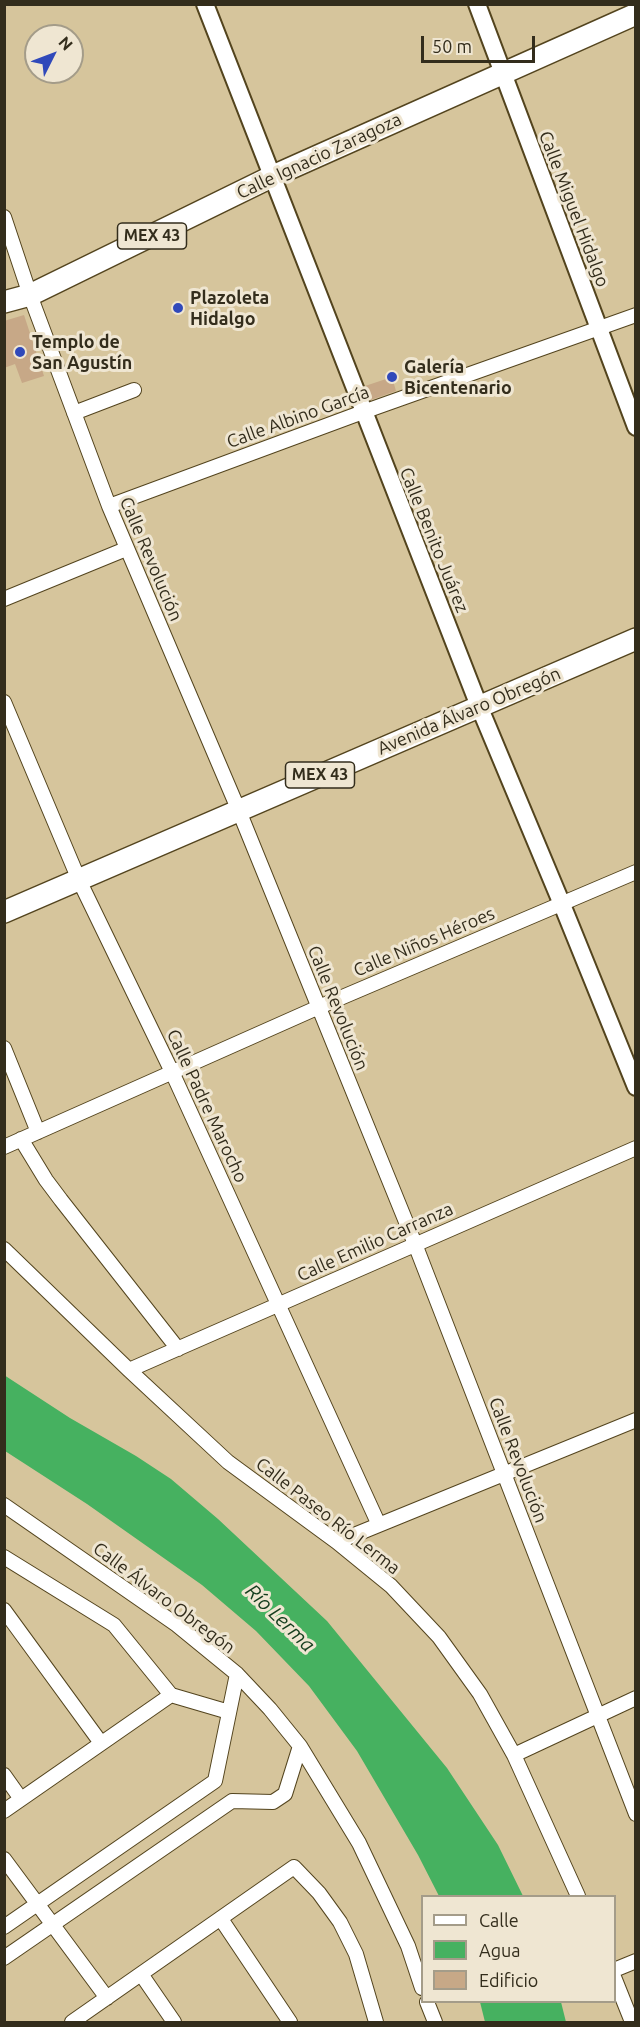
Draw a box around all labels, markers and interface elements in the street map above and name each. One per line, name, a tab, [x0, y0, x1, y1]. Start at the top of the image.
north arrow	[24, 24, 84, 84]
scale bar	[424, 24, 538, 62]
text: N	[55, 33, 77, 54]
text: 50 m	[432, 36, 472, 56]
street label: Calle Ignacio Zaragoza	[233, 108, 405, 204]
street label: Calle Miguel Hidalgo	[534, 128, 614, 290]
road number: MEX 43	[118, 223, 186, 249]
place label: Plazoleta Hidalgo	[190, 287, 269, 330]
marker: Plazoleta Hidalgo	[171, 301, 185, 315]
place label: Templo de San Agustín	[32, 331, 132, 374]
marker: Templo de San Agustín	[13, 345, 27, 359]
place label: Galería Bicentenario	[404, 356, 512, 398]
marker: Galería Bicentenario	[385, 370, 399, 384]
street label: Calle Albino García	[224, 381, 372, 453]
street label: Calle Benito Juárez	[395, 464, 473, 616]
street label: Calle Revolución	[115, 494, 187, 624]
street label: Avenida Álvaro Obregón	[374, 663, 564, 759]
road number: MEX 43	[286, 762, 354, 788]
street label: Calle Niños Héroes	[350, 902, 498, 982]
street label: Calle Revolución	[303, 942, 373, 1074]
street label: Calle Padre Marocho	[162, 1026, 252, 1186]
street label: Calle Emilio Carranza	[294, 1198, 456, 1286]
street label: Calle Revolución	[484, 1394, 552, 1526]
street label: Calle Paseo Río Lerma	[252, 1453, 404, 1579]
street label: Calle Álvaro Obregón	[89, 1538, 239, 1658]
water label: Río Lerma	[240, 1579, 320, 1657]
legend	[421, 1895, 616, 2003]
text: Calle	[479, 1910, 519, 1930]
text: Agua	[479, 1940, 521, 1960]
text: Edificio	[479, 1970, 538, 1990]

